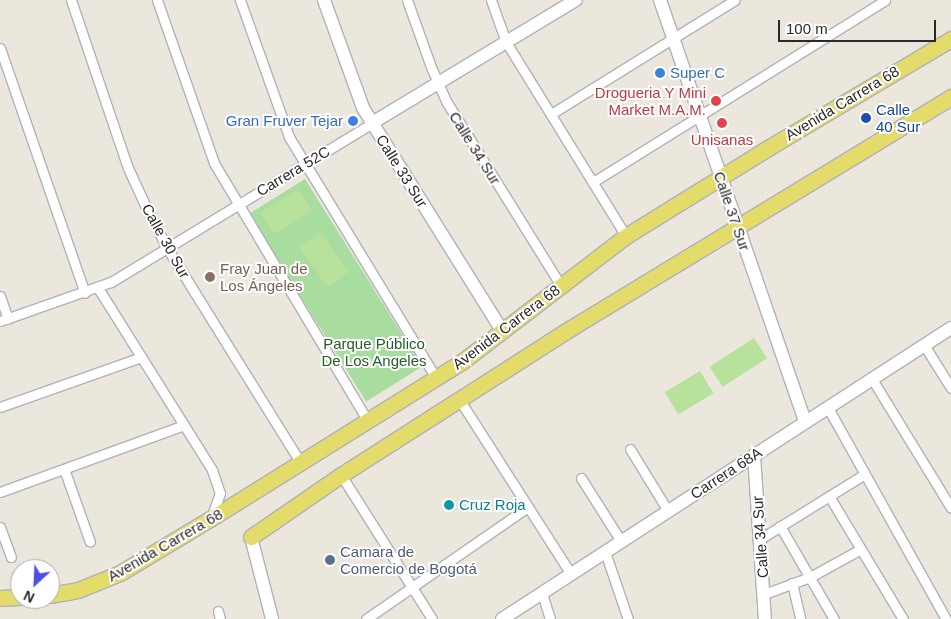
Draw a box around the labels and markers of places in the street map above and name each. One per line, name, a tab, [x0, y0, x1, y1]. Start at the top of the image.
place label: Super C	[670, 64, 725, 82]
marker: Super C	[654, 67, 666, 79]
place label: Drogueria Y Mini Market M.A.M.	[594, 83, 706, 118]
marker: Drogueria Y Mini Market M.A.M.	[710, 95, 722, 107]
place label: Calle 40 Sur	[876, 100, 920, 135]
place label: Gran Fruver Tejar	[225, 112, 343, 130]
marker: Calle 40 Sur	[860, 112, 872, 124]
marker: Gran Fruver Tejar	[347, 115, 359, 127]
marker: Unisanas	[716, 117, 728, 129]
place label: Unisanas	[691, 131, 753, 149]
place label: Fray Juan de Los Ángeles	[220, 259, 308, 294]
marker: Fray Juan de Los Ángeles	[204, 271, 216, 283]
place label: Cruz Roja	[459, 496, 526, 514]
marker: Cruz Roja	[443, 499, 455, 511]
place label: Camara de Comercio de Bogotá	[340, 542, 477, 577]
marker: Camara de Comercio de Bogotá	[324, 554, 336, 566]

